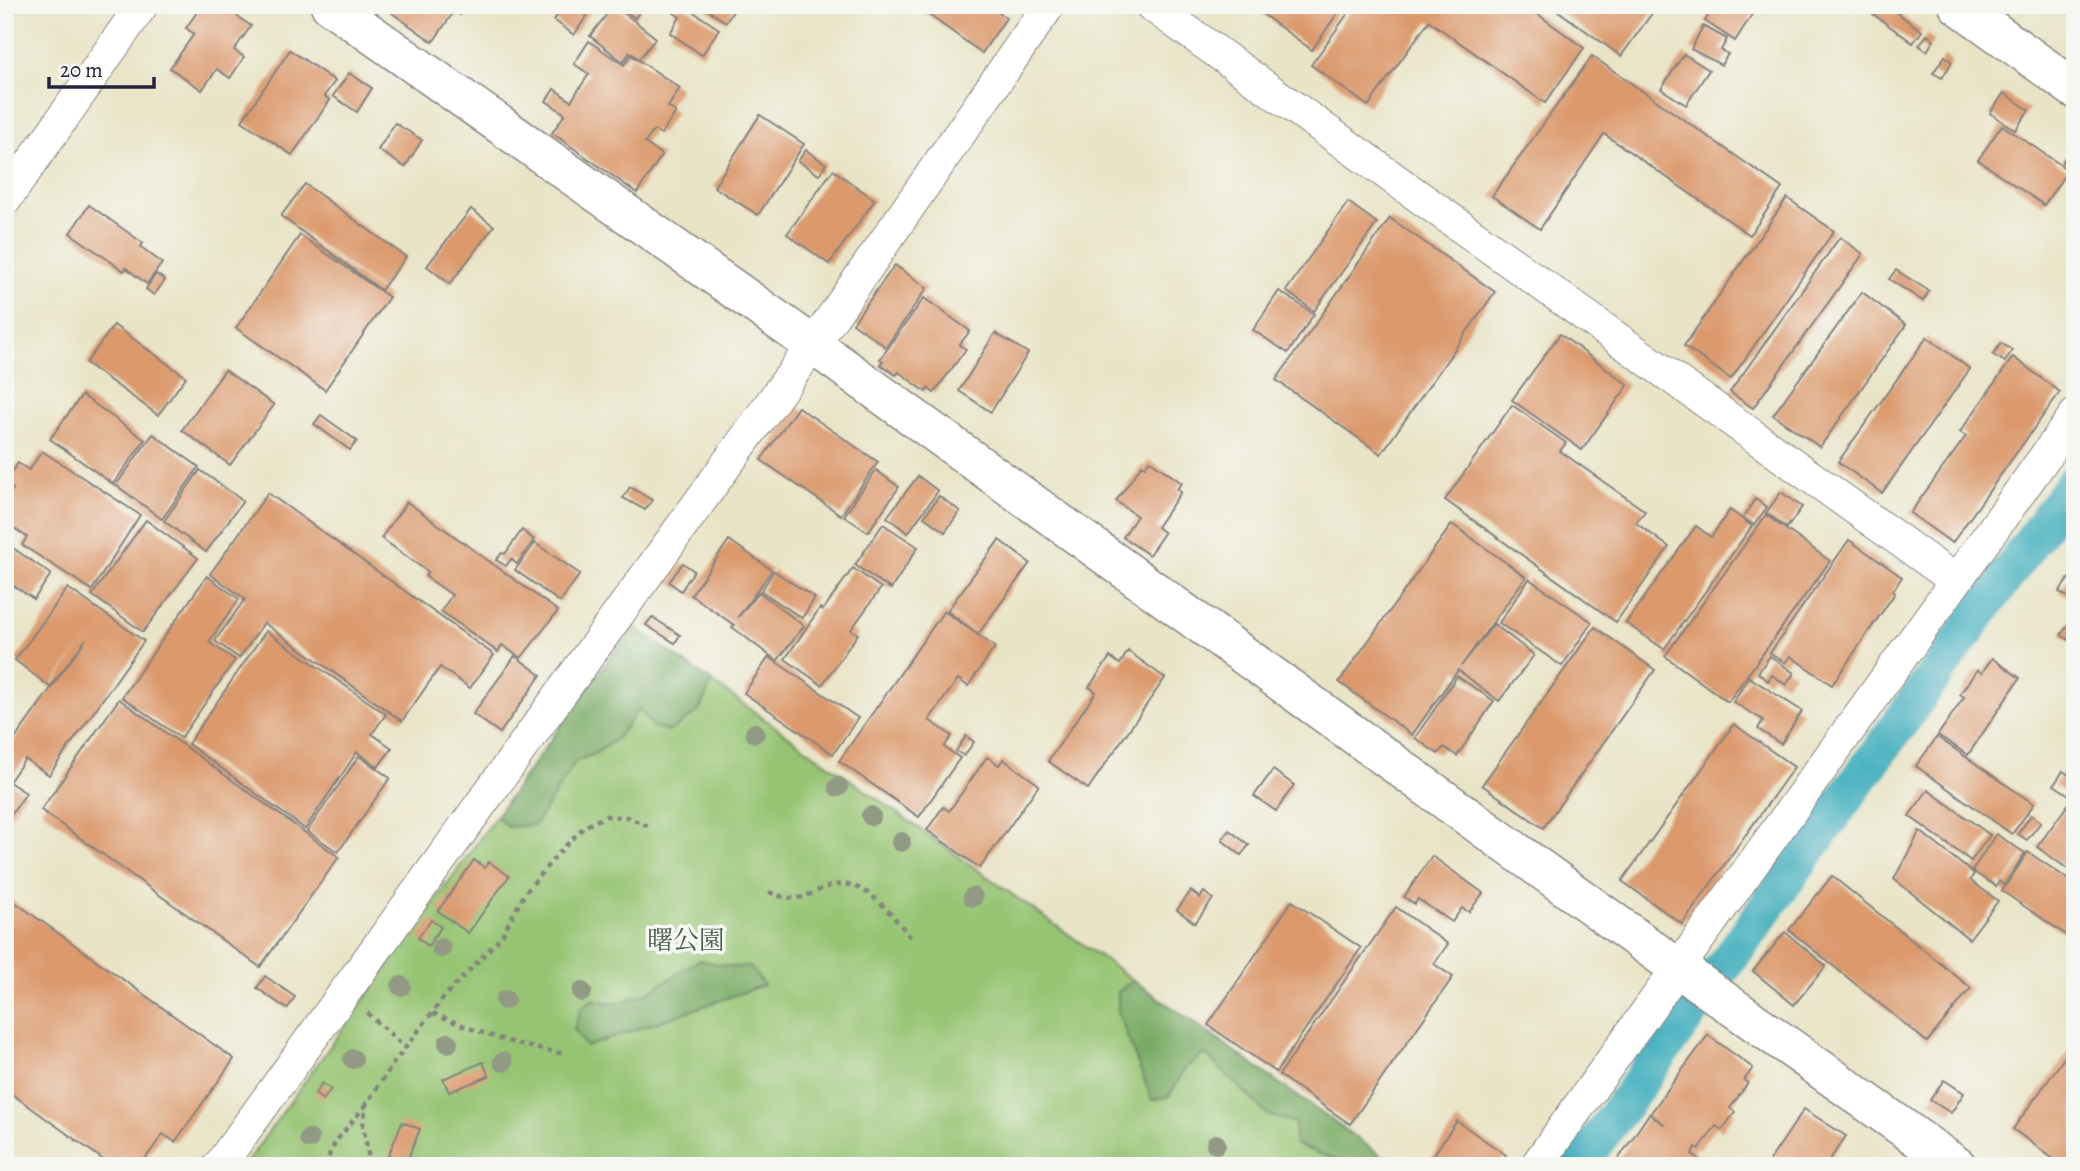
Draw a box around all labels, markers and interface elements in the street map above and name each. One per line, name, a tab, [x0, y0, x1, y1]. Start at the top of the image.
scale bar	[49, 46, 154, 90]
text: 20 m	[60, 56, 103, 84]
park label: 曙公園	[647, 923, 725, 958]

